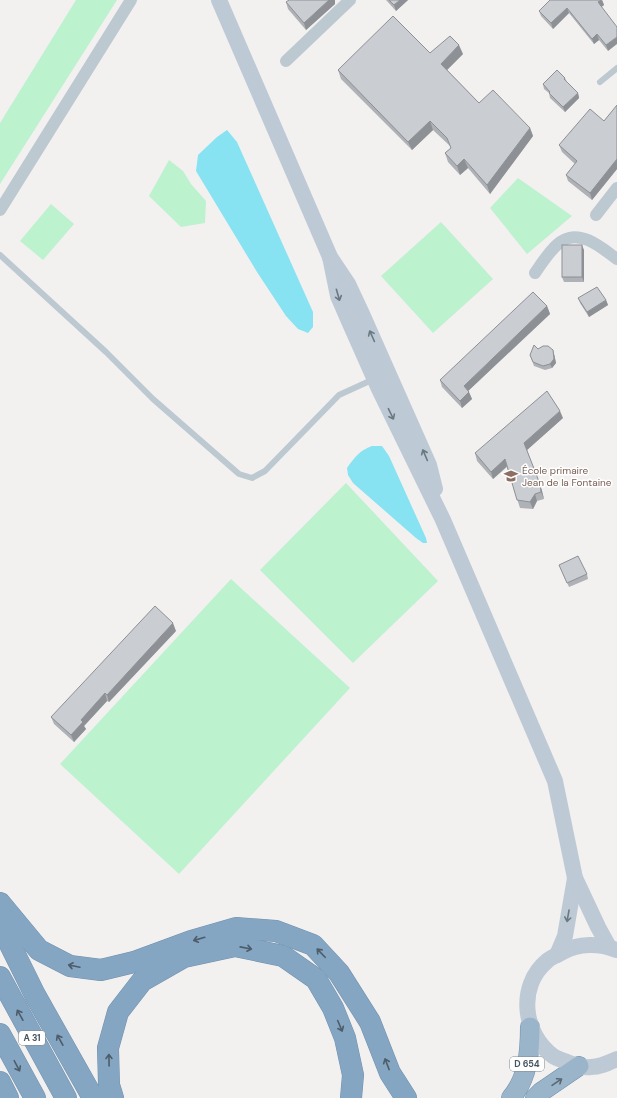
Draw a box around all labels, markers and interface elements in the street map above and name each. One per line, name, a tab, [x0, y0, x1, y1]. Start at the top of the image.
one-way arrow	[335, 288, 342, 301]
one-way arrow	[368, 331, 376, 343]
one-way arrow	[388, 407, 395, 419]
one-way arrow	[420, 450, 428, 462]
place label: École primaire Jean de la Fontaine	[522, 464, 612, 489]
school or university icon: École primaire Jean de la Fontaine	[503, 468, 519, 484]
one-way arrow	[564, 909, 572, 922]
one-way arrow	[192, 936, 205, 943]
one-way arrow	[239, 945, 252, 953]
one-way arrow	[316, 948, 326, 958]
one-way arrow	[68, 962, 81, 970]
one-way arrow	[15, 1009, 23, 1021]
one-way arrow	[337, 1019, 344, 1031]
road number: A 31	[19, 1031, 45, 1045]
one-way arrow	[55, 1034, 63, 1046]
one-way arrow	[105, 1054, 113, 1067]
road number: D 654	[510, 1057, 544, 1071]
one-way arrow	[382, 1059, 390, 1071]
one-way arrow	[14, 1060, 22, 1072]
one-way arrow	[551, 1077, 563, 1085]

